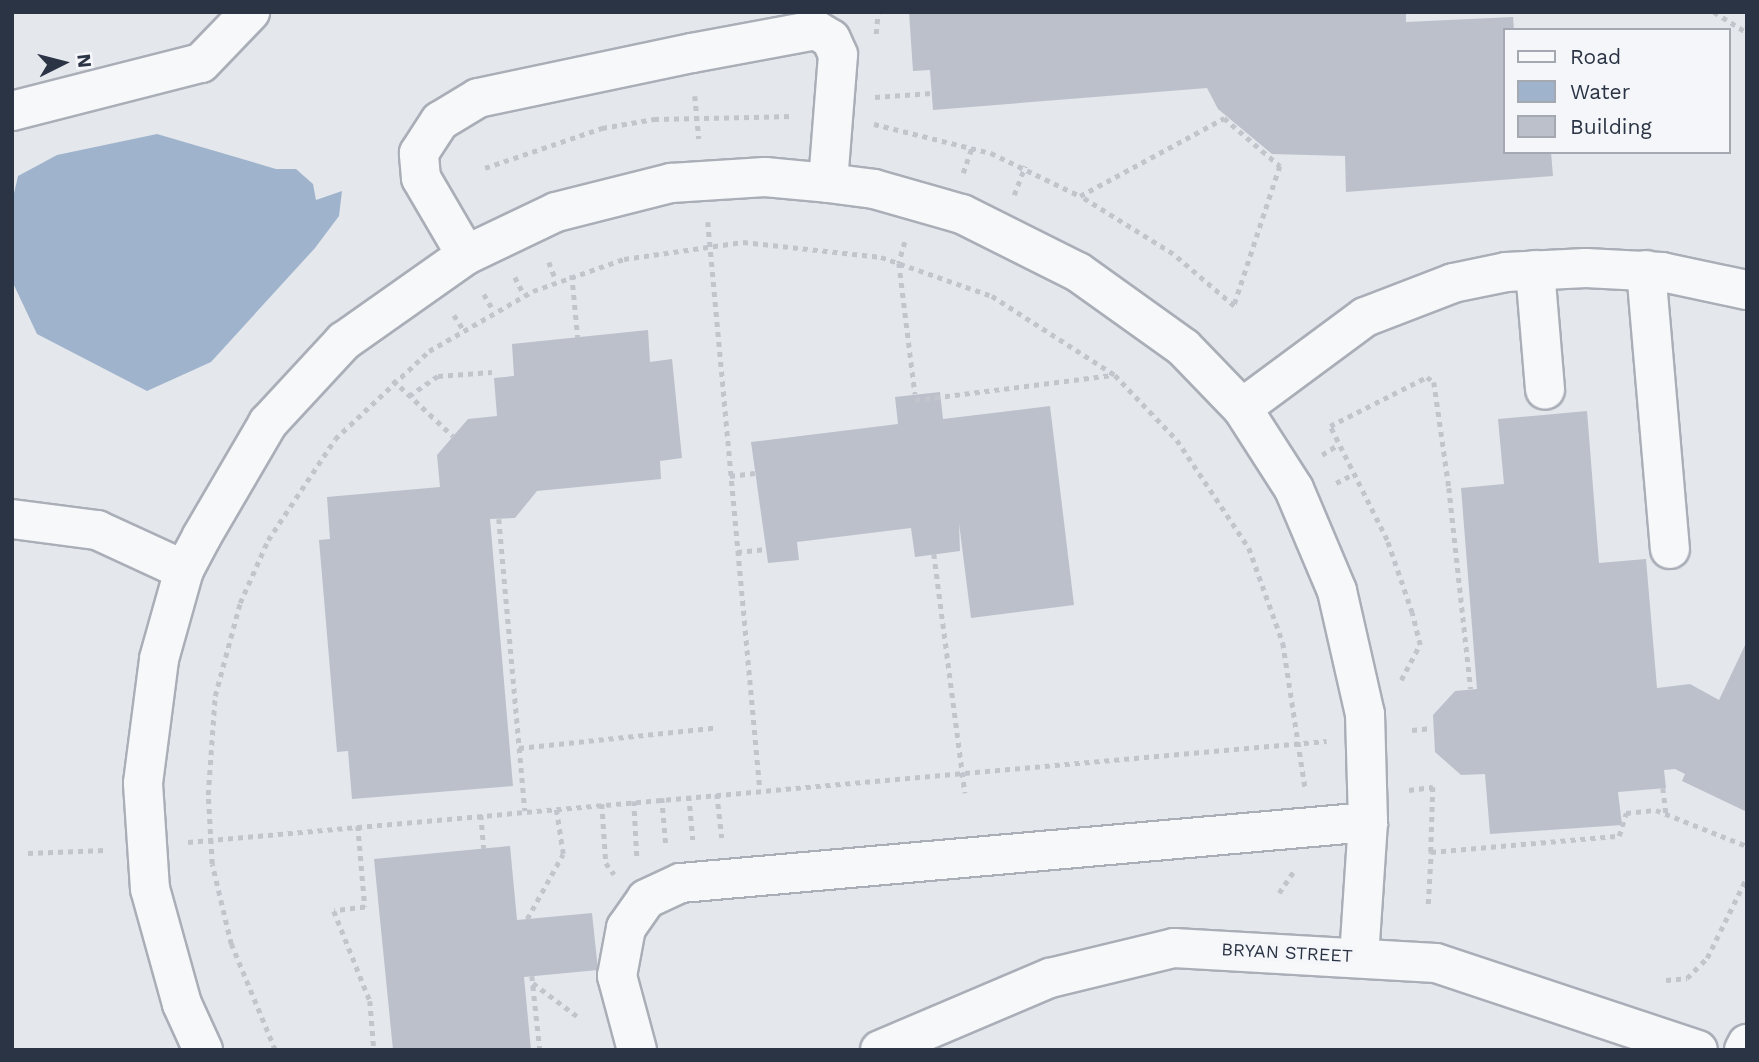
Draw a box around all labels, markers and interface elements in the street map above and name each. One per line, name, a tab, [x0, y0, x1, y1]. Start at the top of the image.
north arrow	[28, 28, 98, 98]
legend	[1504, 28, 1731, 154]
text: Road	[1570, 44, 1621, 69]
text: N	[72, 53, 97, 69]
text: Water	[1570, 79, 1630, 104]
text: Building	[1570, 114, 1652, 139]
street label: BRYAN STREET	[1221, 939, 1353, 967]

